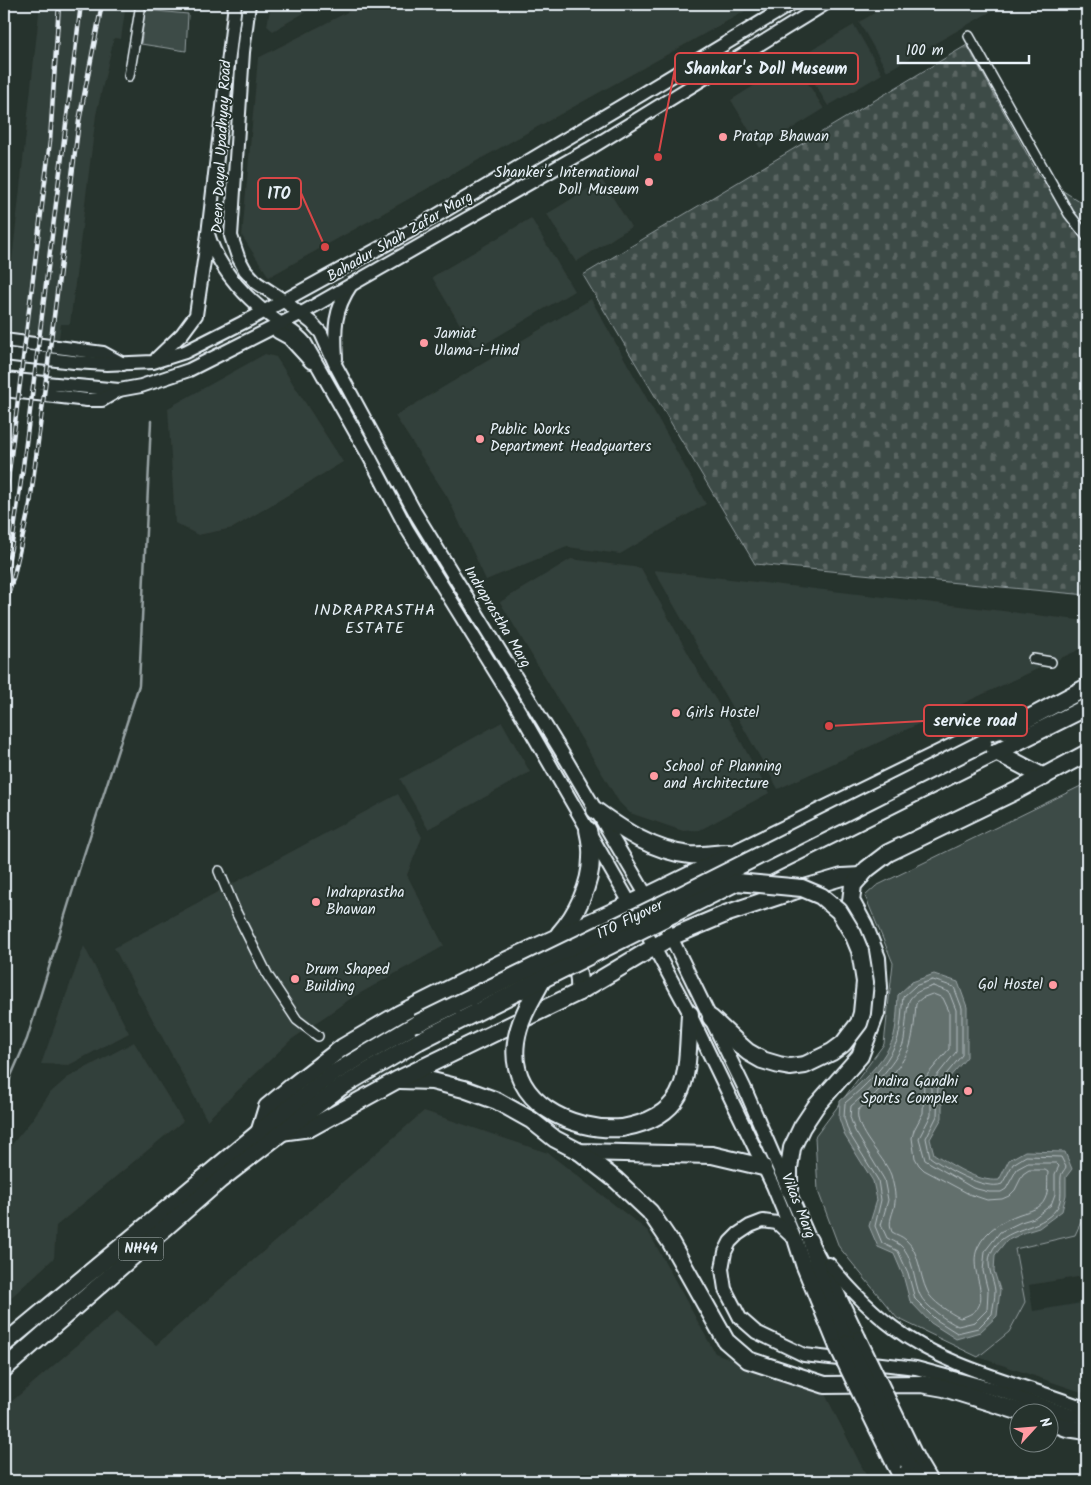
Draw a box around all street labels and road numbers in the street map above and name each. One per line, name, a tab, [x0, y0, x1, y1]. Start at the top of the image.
street label: Deen Dayal Upadhyay Road	[205, 59, 239, 234]
street label: Bahadur Shah Zafar Marg	[322, 185, 478, 289]
street label: Indraprastha Marg	[457, 561, 537, 673]
street label: ITO Flyover	[593, 893, 668, 946]
street label: Vikas Marg	[774, 1170, 822, 1242]
road number: NH44	[118, 1238, 164, 1260]

